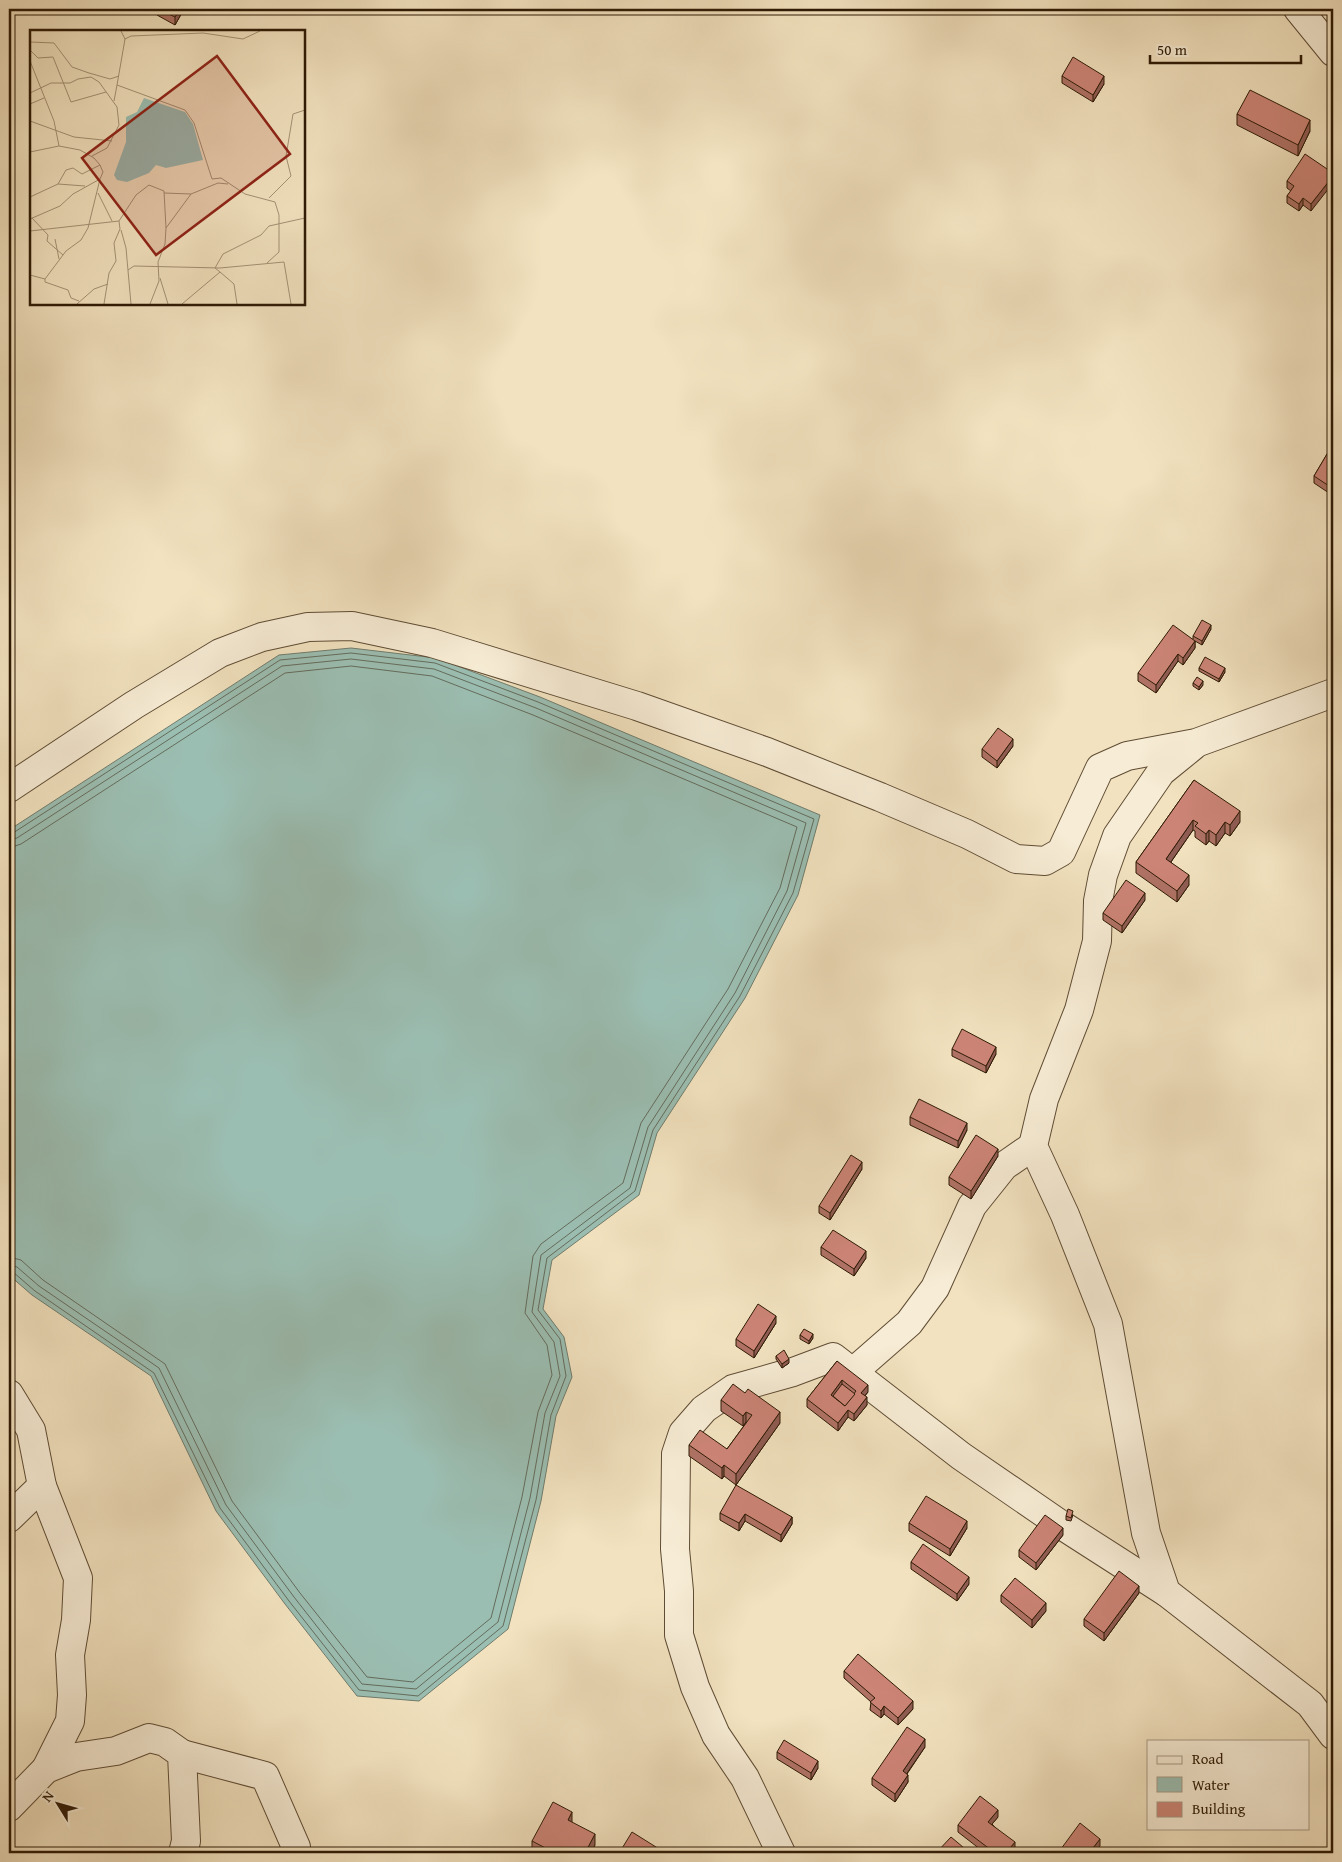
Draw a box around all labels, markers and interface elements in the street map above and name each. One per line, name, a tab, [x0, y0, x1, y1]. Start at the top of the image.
inset map	[30, 30, 305, 305]
scale bar	[1150, 32, 1301, 64]
text: 50 m	[1157, 39, 1188, 60]
legend	[1147, 1740, 1310, 1830]
text: Road	[1192, 1748, 1223, 1769]
text: Water	[1192, 1774, 1230, 1795]
north arrow	[32, 1780, 82, 1830]
text: N	[37, 1786, 59, 1806]
text: Building	[1192, 1798, 1246, 1819]

